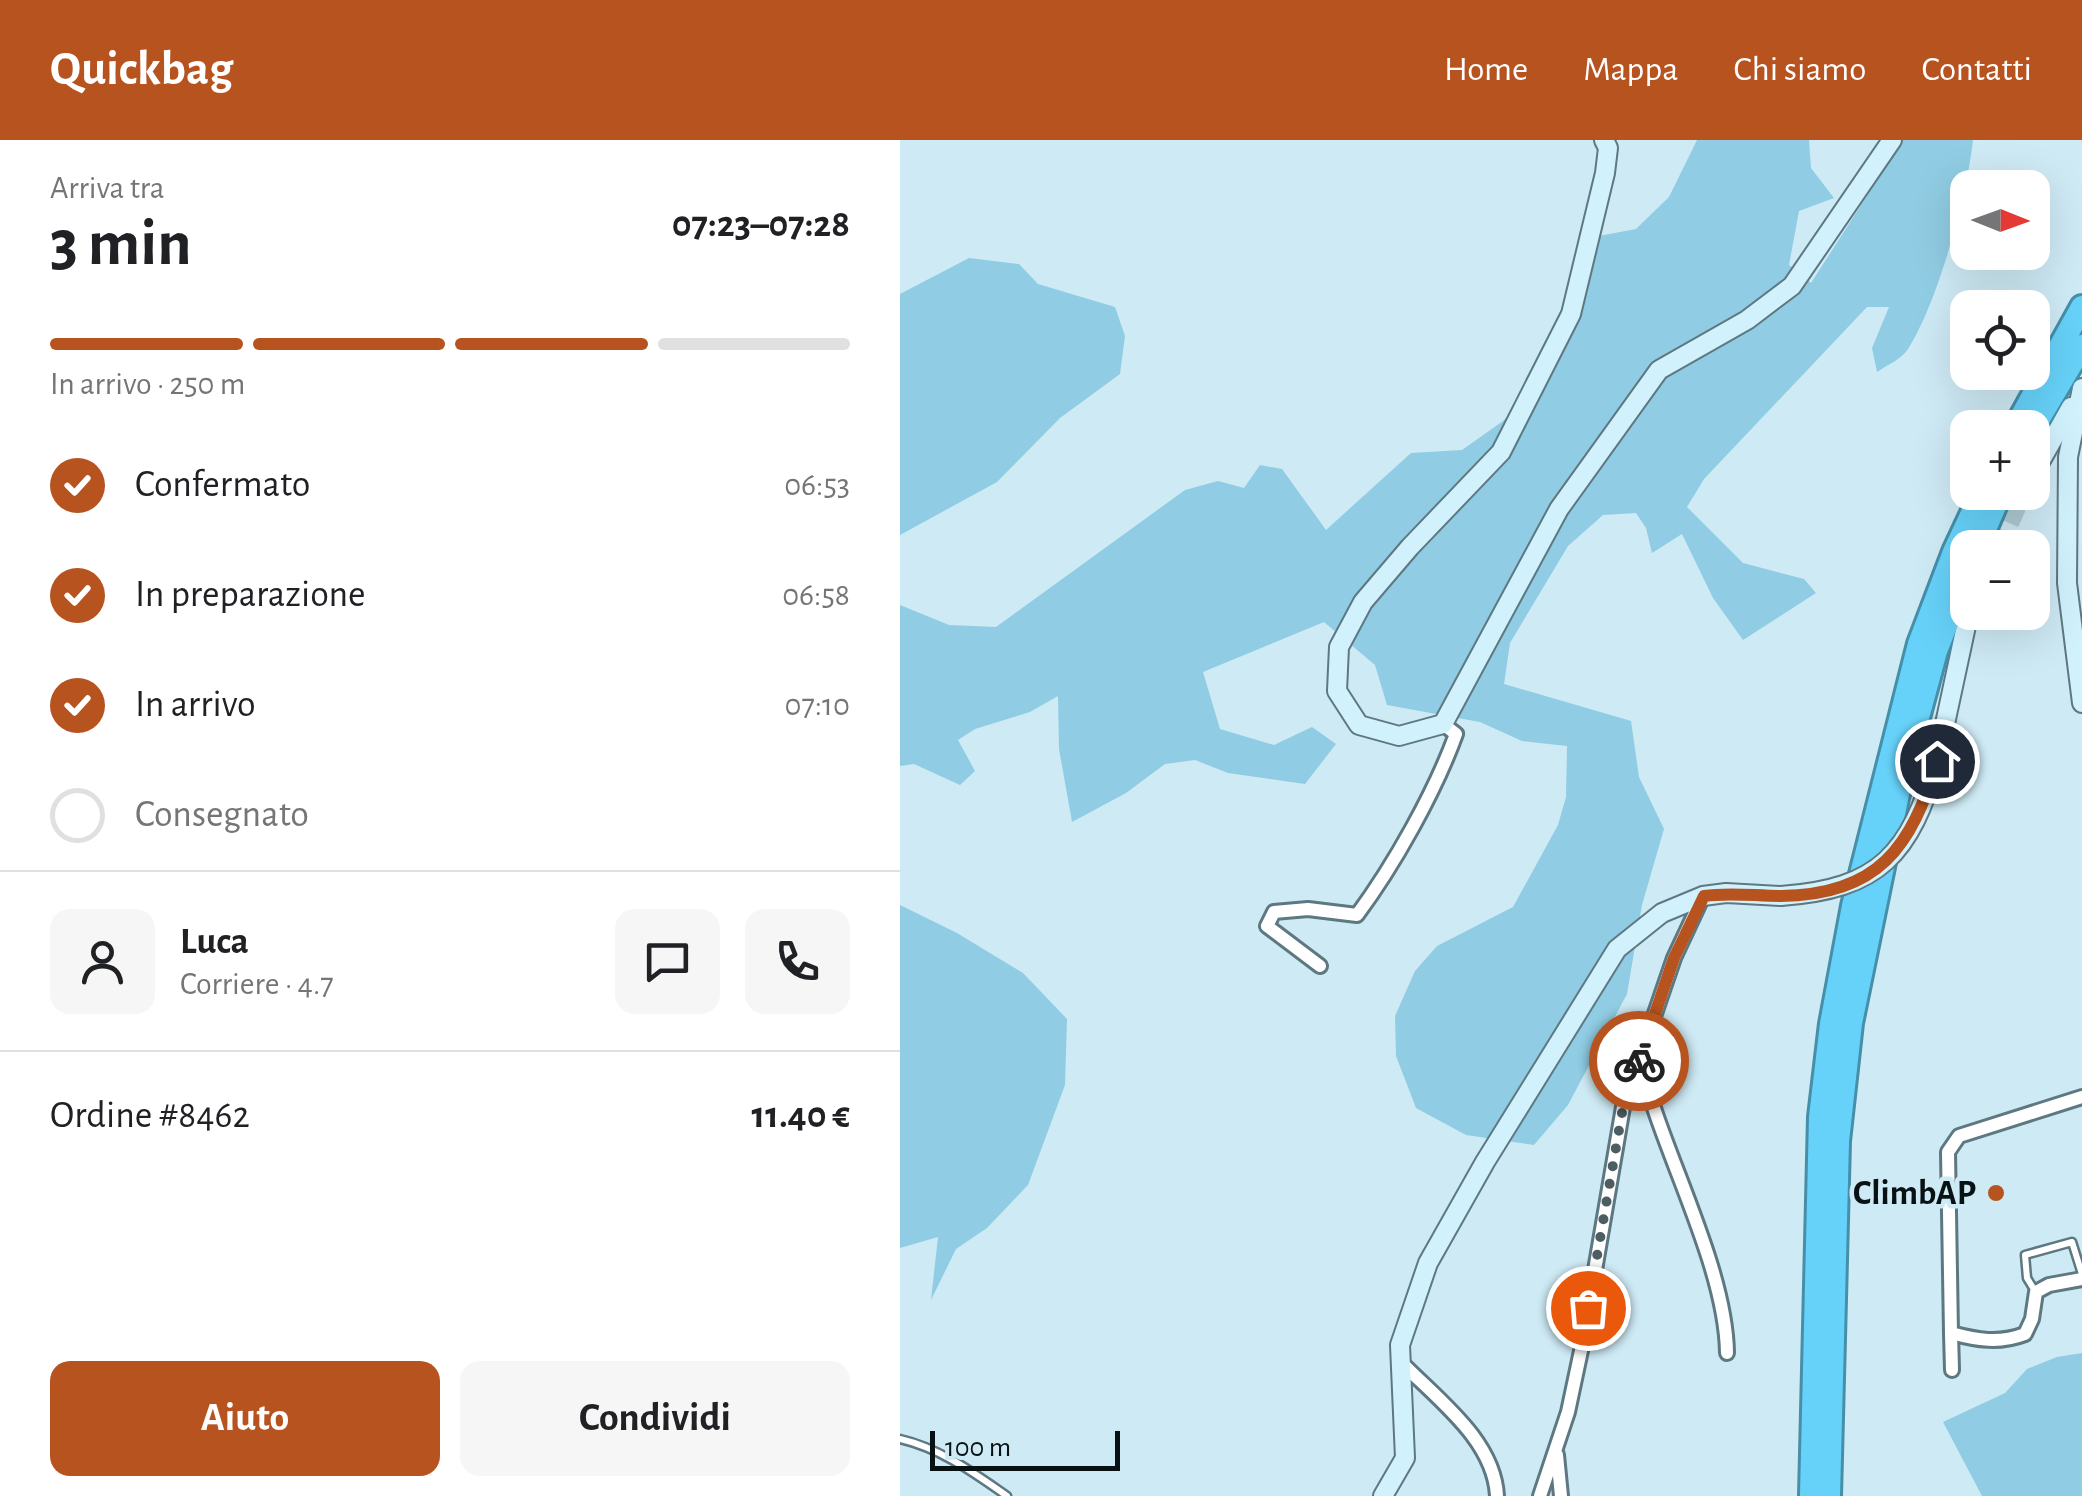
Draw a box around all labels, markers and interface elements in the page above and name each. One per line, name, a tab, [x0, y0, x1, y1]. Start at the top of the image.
text: Quickbag	[50, 46, 233, 94]
text: Home	[1444, 52, 1528, 87]
text: Mappa	[1583, 52, 1678, 87]
text: Chi siamo	[1733, 52, 1866, 87]
text: Contatti	[1921, 52, 2032, 87]
north arrow	[1950, 170, 2050, 270]
map controls	[1950, 170, 2050, 630]
text: Arriva tra	[50, 172, 165, 204]
text: 07:23–07:28	[672, 206, 850, 244]
text: 3 min	[50, 212, 192, 277]
button: locate	[1950, 290, 2050, 390]
text: In arrivo · 250 m	[50, 368, 245, 400]
button: +	[1950, 410, 2050, 510]
icon: check	[50, 458, 105, 513]
text: Confermato	[135, 466, 310, 504]
text: 06:53	[784, 469, 850, 501]
button: −	[1950, 530, 2050, 630]
icon: check	[50, 568, 105, 623]
text: In preparazione	[135, 576, 366, 614]
text: 06:58	[782, 579, 850, 611]
icon: check	[50, 678, 105, 733]
text: In arrivo	[135, 686, 256, 724]
text: 07:10	[785, 689, 850, 721]
pin	[1895, 719, 1980, 804]
icon: home	[1910, 734, 1965, 789]
text: Consegnato	[135, 796, 309, 834]
button: person	[50, 909, 155, 1014]
button: chat	[615, 909, 720, 1014]
button: phone	[745, 909, 850, 1014]
text: Luca	[180, 923, 249, 961]
text: Corriere · 4.7	[180, 968, 334, 1000]
courier	[1589, 1011, 1689, 1111]
icon: bike	[1612, 1034, 1667, 1089]
text: Ordine #8462	[50, 1097, 250, 1135]
text: 11.40 €	[752, 1097, 850, 1135]
place label: ClimbAP	[1853, 1176, 1976, 1211]
marker: ClimbAP	[1985, 1182, 2007, 1204]
pin	[1546, 1266, 1631, 1351]
icon: bag	[1561, 1281, 1616, 1336]
button: Aiuto	[50, 1361, 440, 1476]
button: Condividi	[460, 1361, 850, 1476]
scale bar	[930, 1426, 1120, 1470]
text: 100 m	[945, 1434, 1011, 1462]

